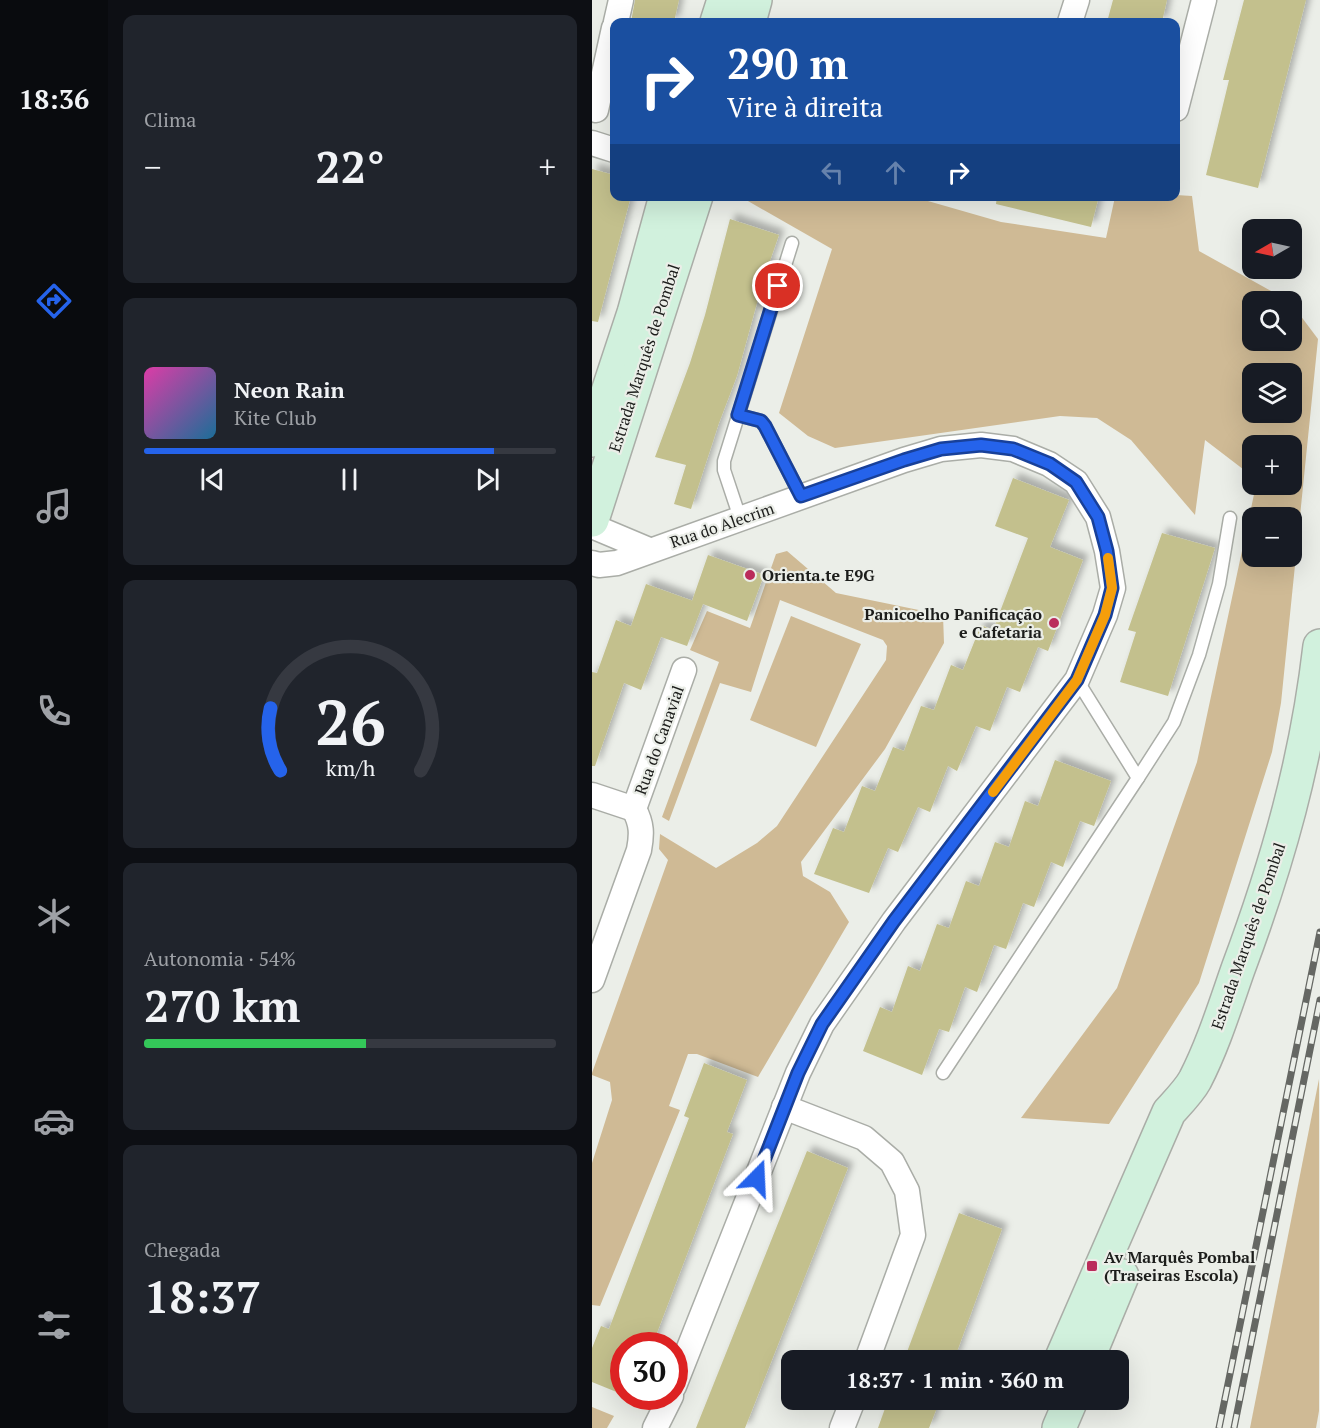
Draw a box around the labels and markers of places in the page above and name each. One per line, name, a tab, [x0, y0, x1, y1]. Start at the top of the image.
pin	[752, 260, 803, 311]
place label: Orienta.te E9G	[762, 564, 875, 586]
marker: Orienta.te E9G	[743, 568, 757, 582]
place label: Panicoelho Panificação e Cafetaria	[864, 603, 1042, 643]
marker: Panicoelho Panificação e Cafetaria	[1047, 616, 1061, 630]
place label: Av Marquês Pombal (Traseiras Escola)	[1104, 1246, 1255, 1286]
marker: Av Marquês Pombal (Traseiras Escola)	[1085, 1259, 1099, 1273]

